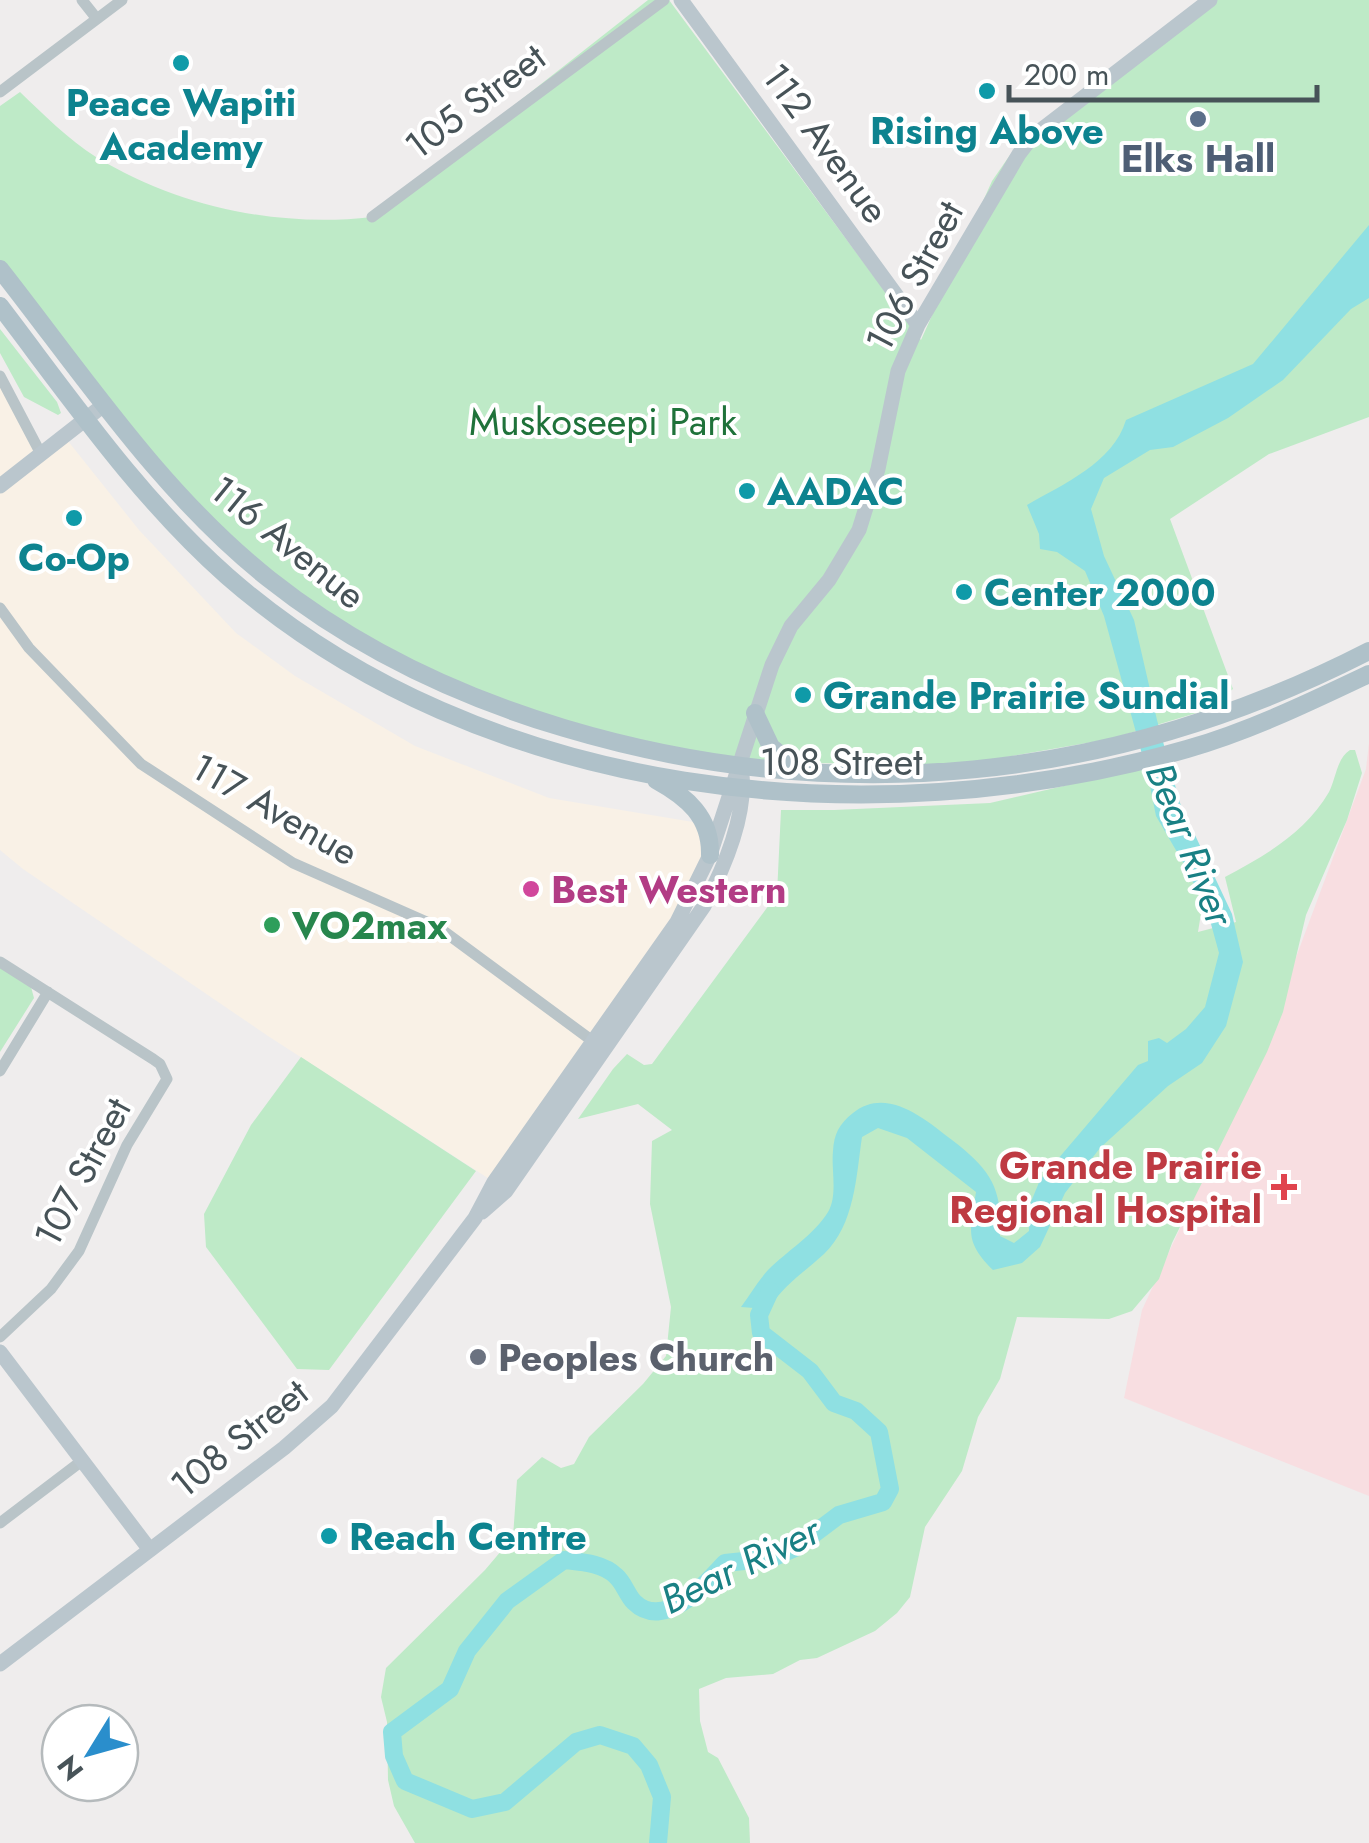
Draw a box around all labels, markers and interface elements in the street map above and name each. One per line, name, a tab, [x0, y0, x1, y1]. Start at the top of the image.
street label: 105 Street	[393, 30, 557, 172]
scale bar	[1009, 40, 1316, 102]
marker: Peace Wapiti Academy	[170, 52, 192, 74]
street label: 112 Avenue	[749, 52, 903, 234]
text: 200 m	[1024, 53, 1109, 96]
place label: Peace Wapiti Academy	[66, 75, 296, 174]
marker: Rising Above	[976, 80, 998, 102]
place label: Rising Above	[870, 103, 1104, 158]
marker: Elks Hall	[1187, 108, 1209, 130]
place label: Elks Hall	[1121, 131, 1275, 186]
street label: 106 Street	[851, 191, 977, 361]
park label: Muskoseepi Park	[469, 394, 737, 449]
street label: 116 Avenue	[198, 462, 378, 622]
place label: AADAC	[766, 464, 904, 519]
marker: AADAC	[736, 480, 758, 502]
marker: Co-Op	[63, 507, 85, 529]
place label: Co-Op	[18, 530, 130, 585]
place label: Center 2000	[984, 565, 1216, 620]
marker: Center 2000	[953, 581, 975, 603]
place label: Grande Prairie Sundial	[823, 668, 1229, 723]
marker: Grande Prairie Sundial	[792, 684, 814, 706]
street label: 108 Street	[760, 734, 922, 789]
street label: 117 Avenue	[182, 739, 368, 879]
water label: Bear River	[1131, 754, 1250, 937]
place label: Best Western	[551, 862, 787, 917]
marker: Best Western	[520, 878, 542, 900]
place label: VO2max	[291, 898, 448, 953]
marker: VO2max	[261, 914, 283, 936]
street label: 107 Street	[20, 1088, 144, 1256]
place label: Grande Prairie Regional Hospital	[949, 1138, 1262, 1237]
marker: Grande Prairie Regional Hospital	[1271, 1174, 1297, 1200]
place label: Peoples Church	[498, 1330, 775, 1385]
marker: Peoples Church	[467, 1346, 489, 1368]
street label: 108 Street	[158, 1365, 320, 1511]
water label: Bear River	[651, 1500, 832, 1628]
place label: Reach Centre	[349, 1509, 587, 1564]
marker: Reach Centre	[318, 1525, 340, 1547]
north arrow	[40, 1703, 140, 1803]
text: N	[47, 1747, 93, 1789]

